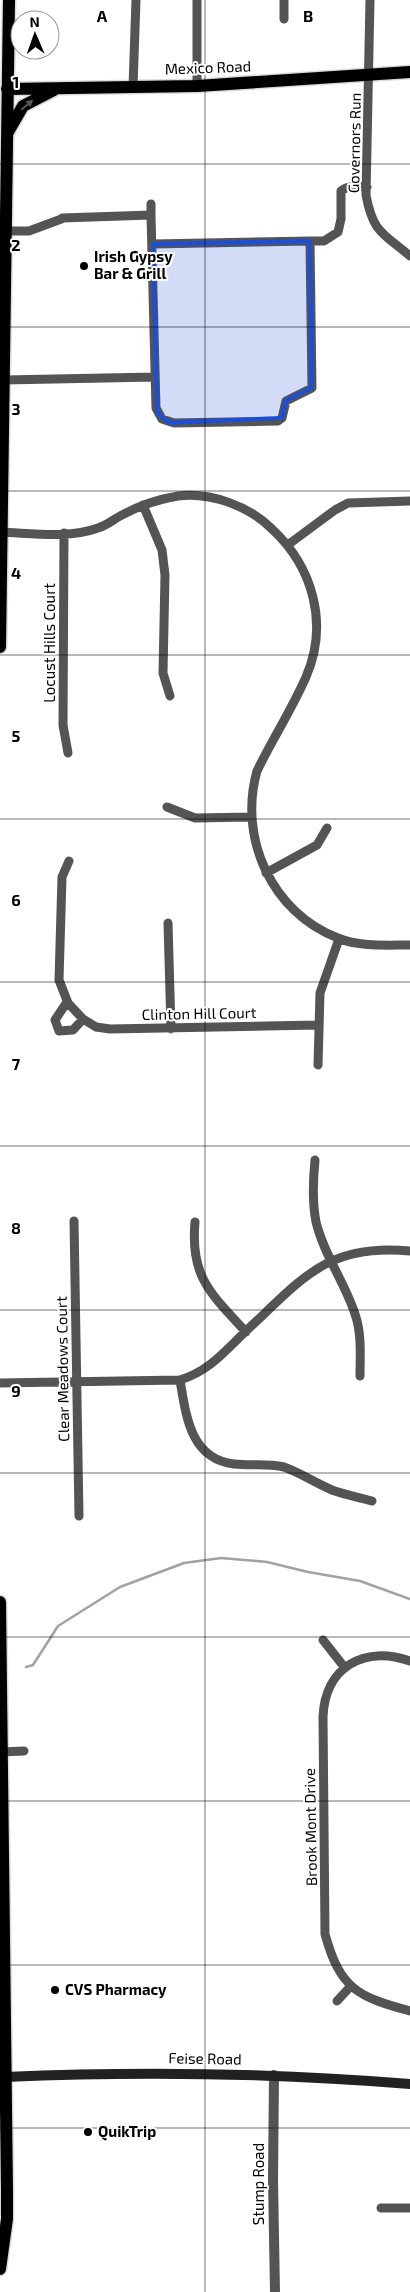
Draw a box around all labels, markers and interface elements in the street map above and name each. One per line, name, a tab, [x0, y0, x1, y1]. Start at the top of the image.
text: A	[97, 6, 108, 25]
text: B	[303, 6, 313, 25]
north arrow	[10, 10, 60, 60]
text: N	[29, 13, 40, 30]
street label: Mexico Road	[164, 56, 251, 78]
text: 1	[13, 72, 19, 91]
street label: Governors Run	[344, 93, 364, 193]
one-way arrow	[21, 99, 34, 110]
text: 2	[11, 235, 21, 254]
place label: Irish Gypsy Bar & Grill	[94, 247, 173, 282]
marker: Irish Gypsy Bar & Grill	[78, 260, 90, 272]
text: 3	[11, 399, 21, 418]
text: 4	[11, 563, 21, 582]
street label: Locust Hills Court	[40, 583, 58, 703]
text: 5	[12, 726, 21, 745]
text: 6	[11, 890, 21, 909]
street label: Clinton Hill Court	[141, 1003, 257, 1023]
text: 7	[12, 1054, 21, 1073]
text: 8	[11, 1218, 21, 1237]
street label: Clear Meadows Court	[52, 1296, 72, 1442]
text: 9	[11, 1381, 21, 1400]
street label: Brook Mont Drive	[300, 1768, 320, 1886]
place label: CVS Pharmacy	[65, 1980, 167, 1999]
marker: CVS Pharmacy	[49, 1984, 61, 1996]
street label: Feise Road	[168, 2048, 242, 2068]
place label: QuikTrip	[98, 2122, 156, 2141]
marker: QuikTrip	[82, 2126, 94, 2138]
street label: Stump Road	[249, 2143, 267, 2225]

